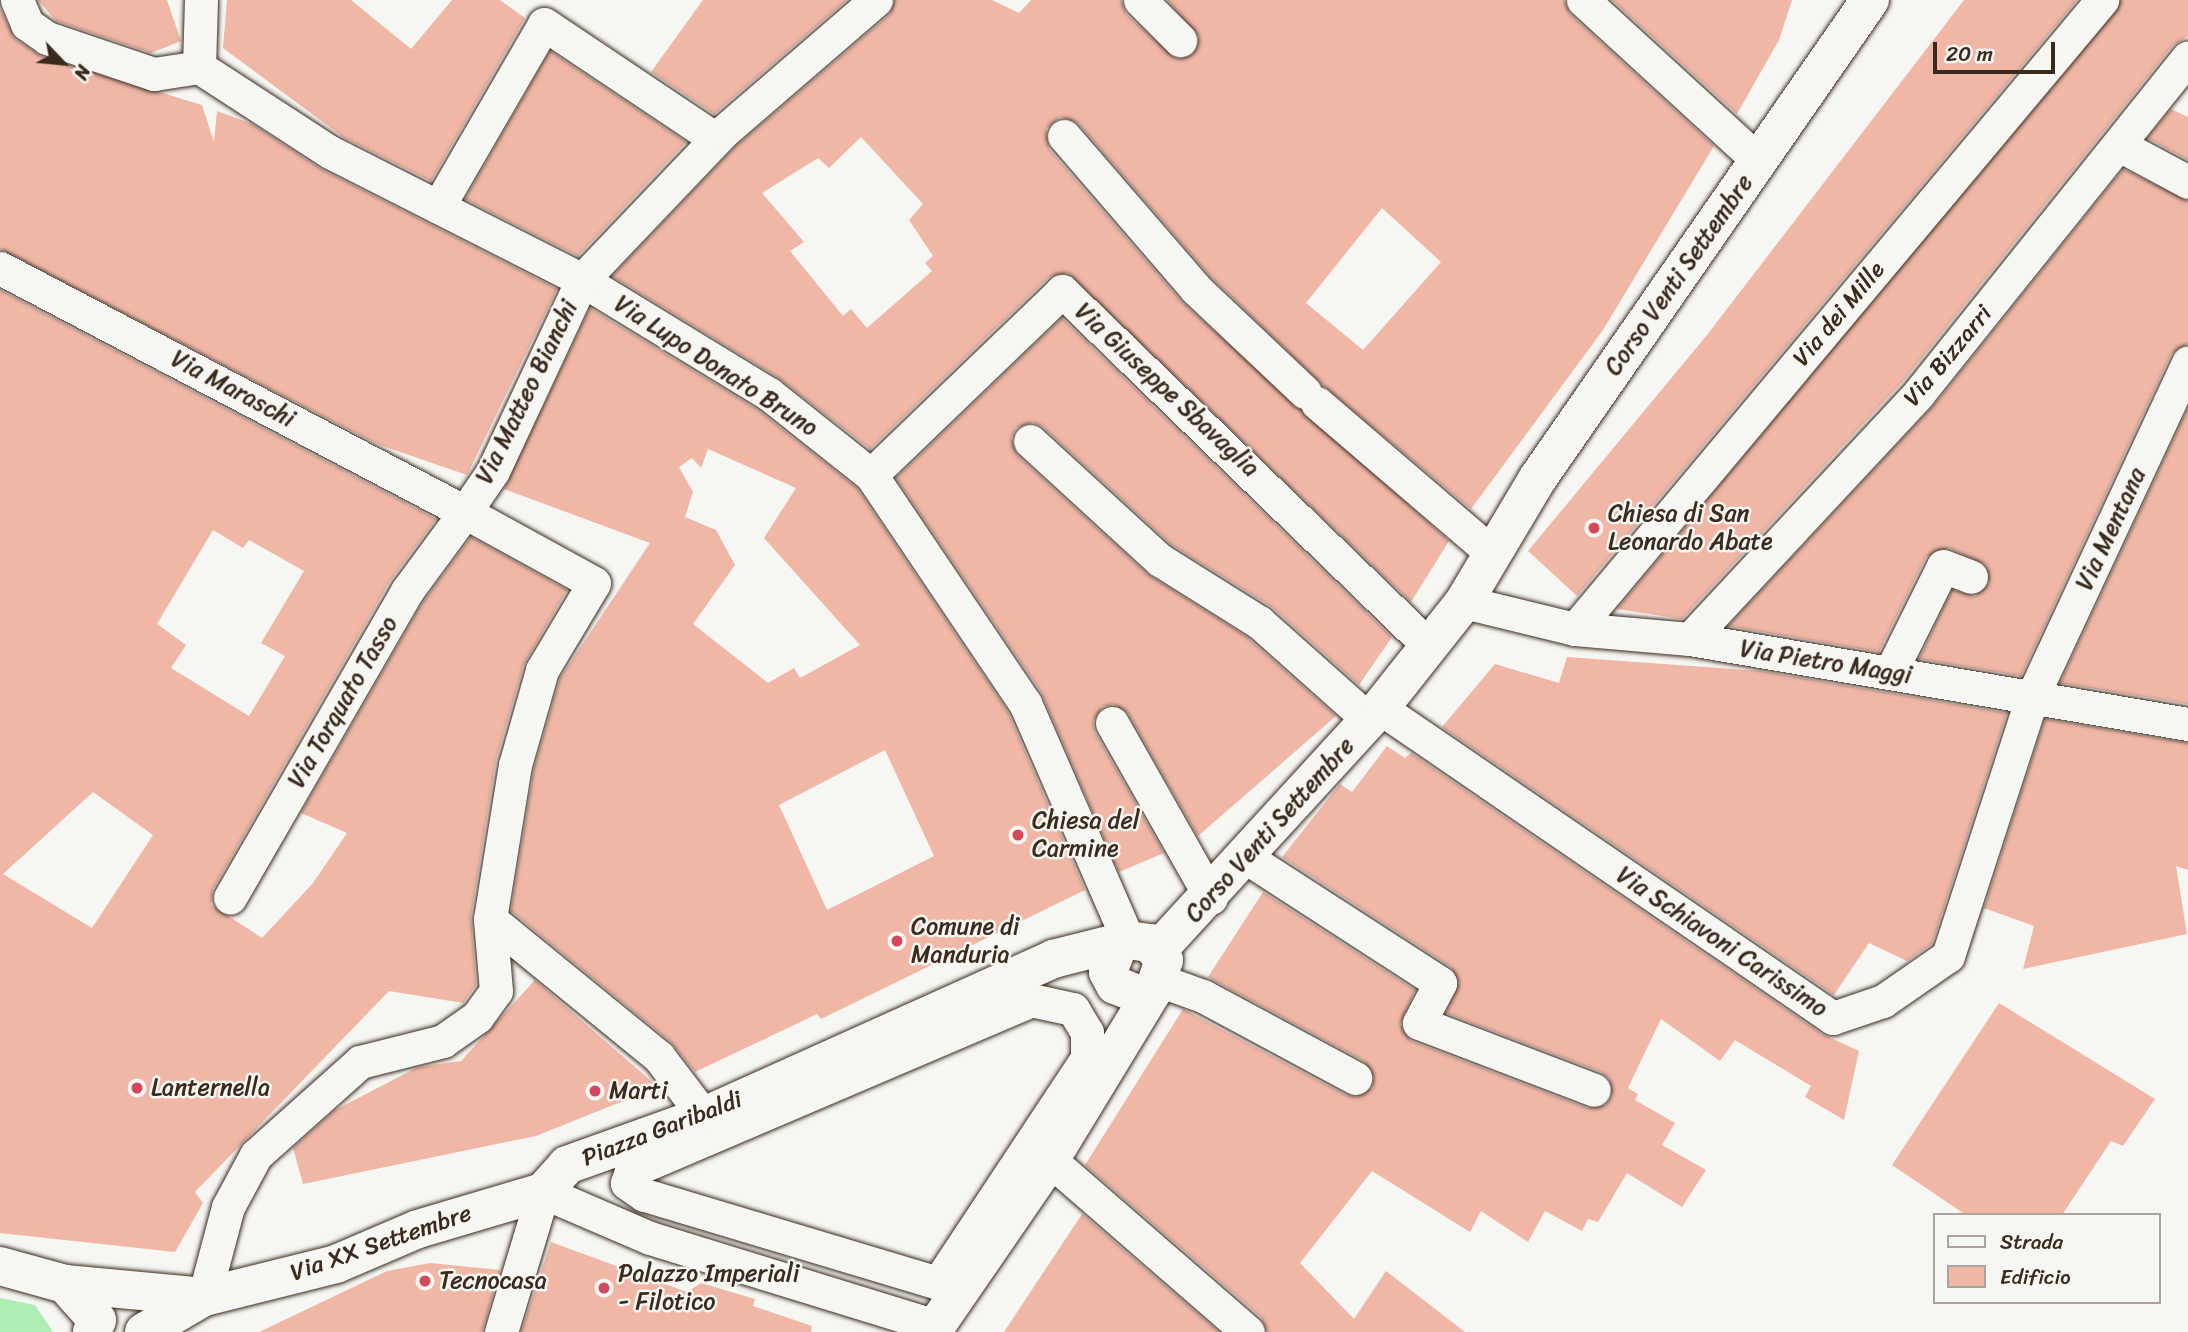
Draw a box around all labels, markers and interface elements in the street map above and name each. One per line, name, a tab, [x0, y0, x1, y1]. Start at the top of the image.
north arrow	[28, 28, 98, 98]
scale bar	[1936, 28, 2058, 72]
text: 20 m	[1946, 35, 1993, 73]
text: N	[65, 59, 100, 86]
street label: Corso Venti Settembre	[1598, 169, 1760, 381]
street label: Via dei Mille	[1786, 255, 1892, 373]
street label: Via Lupo Donato Bruno	[609, 289, 823, 443]
street label: Via Matteo Bianchi	[470, 296, 584, 488]
street label: Via Giuseppe Sbavaglia	[1069, 297, 1265, 483]
street label: Via Bizzarri	[1898, 300, 1998, 412]
street label: Via Maraschi	[167, 345, 299, 433]
street label: Via Mentana	[2070, 463, 2152, 595]
place label: Chiesa di San Leonardo Abate	[1608, 500, 1773, 556]
marker: Chiesa di San Leonardo Abate	[1586, 520, 1602, 536]
street label: Via Torquato Tasso	[282, 611, 404, 793]
street label: Via Pietro Maggi	[1738, 634, 1914, 690]
street label: Corso Venti Settembre	[1179, 731, 1361, 929]
place label: Chiesa del Carmine	[1032, 807, 1140, 863]
marker: Chiesa del Carmine	[1010, 827, 1026, 843]
street label: Via Schiavoni Carissimo	[1611, 861, 1833, 1023]
place label: Comune di Manduria	[911, 913, 1019, 969]
marker: Comune di Manduria	[889, 933, 905, 949]
place label: Lanternella	[151, 1074, 270, 1102]
place label: Marti	[609, 1077, 668, 1105]
marker: Lanternella	[129, 1080, 145, 1096]
marker: Marti	[587, 1083, 603, 1099]
street label: Piazza Garibaldi	[578, 1085, 746, 1173]
street label: Via XX Settembre	[287, 1199, 475, 1287]
legend	[1932, 1213, 2160, 1304]
text: Strada	[2000, 1223, 2063, 1261]
text: Edificio	[2000, 1258, 2071, 1296]
place label: Palazzo Imperiali - Filotico	[618, 1260, 799, 1316]
place label: Tecnocasa	[439, 1267, 547, 1295]
marker: Tecnocasa	[417, 1273, 433, 1289]
marker: Palazzo Imperiali - Filotico	[596, 1280, 612, 1296]

